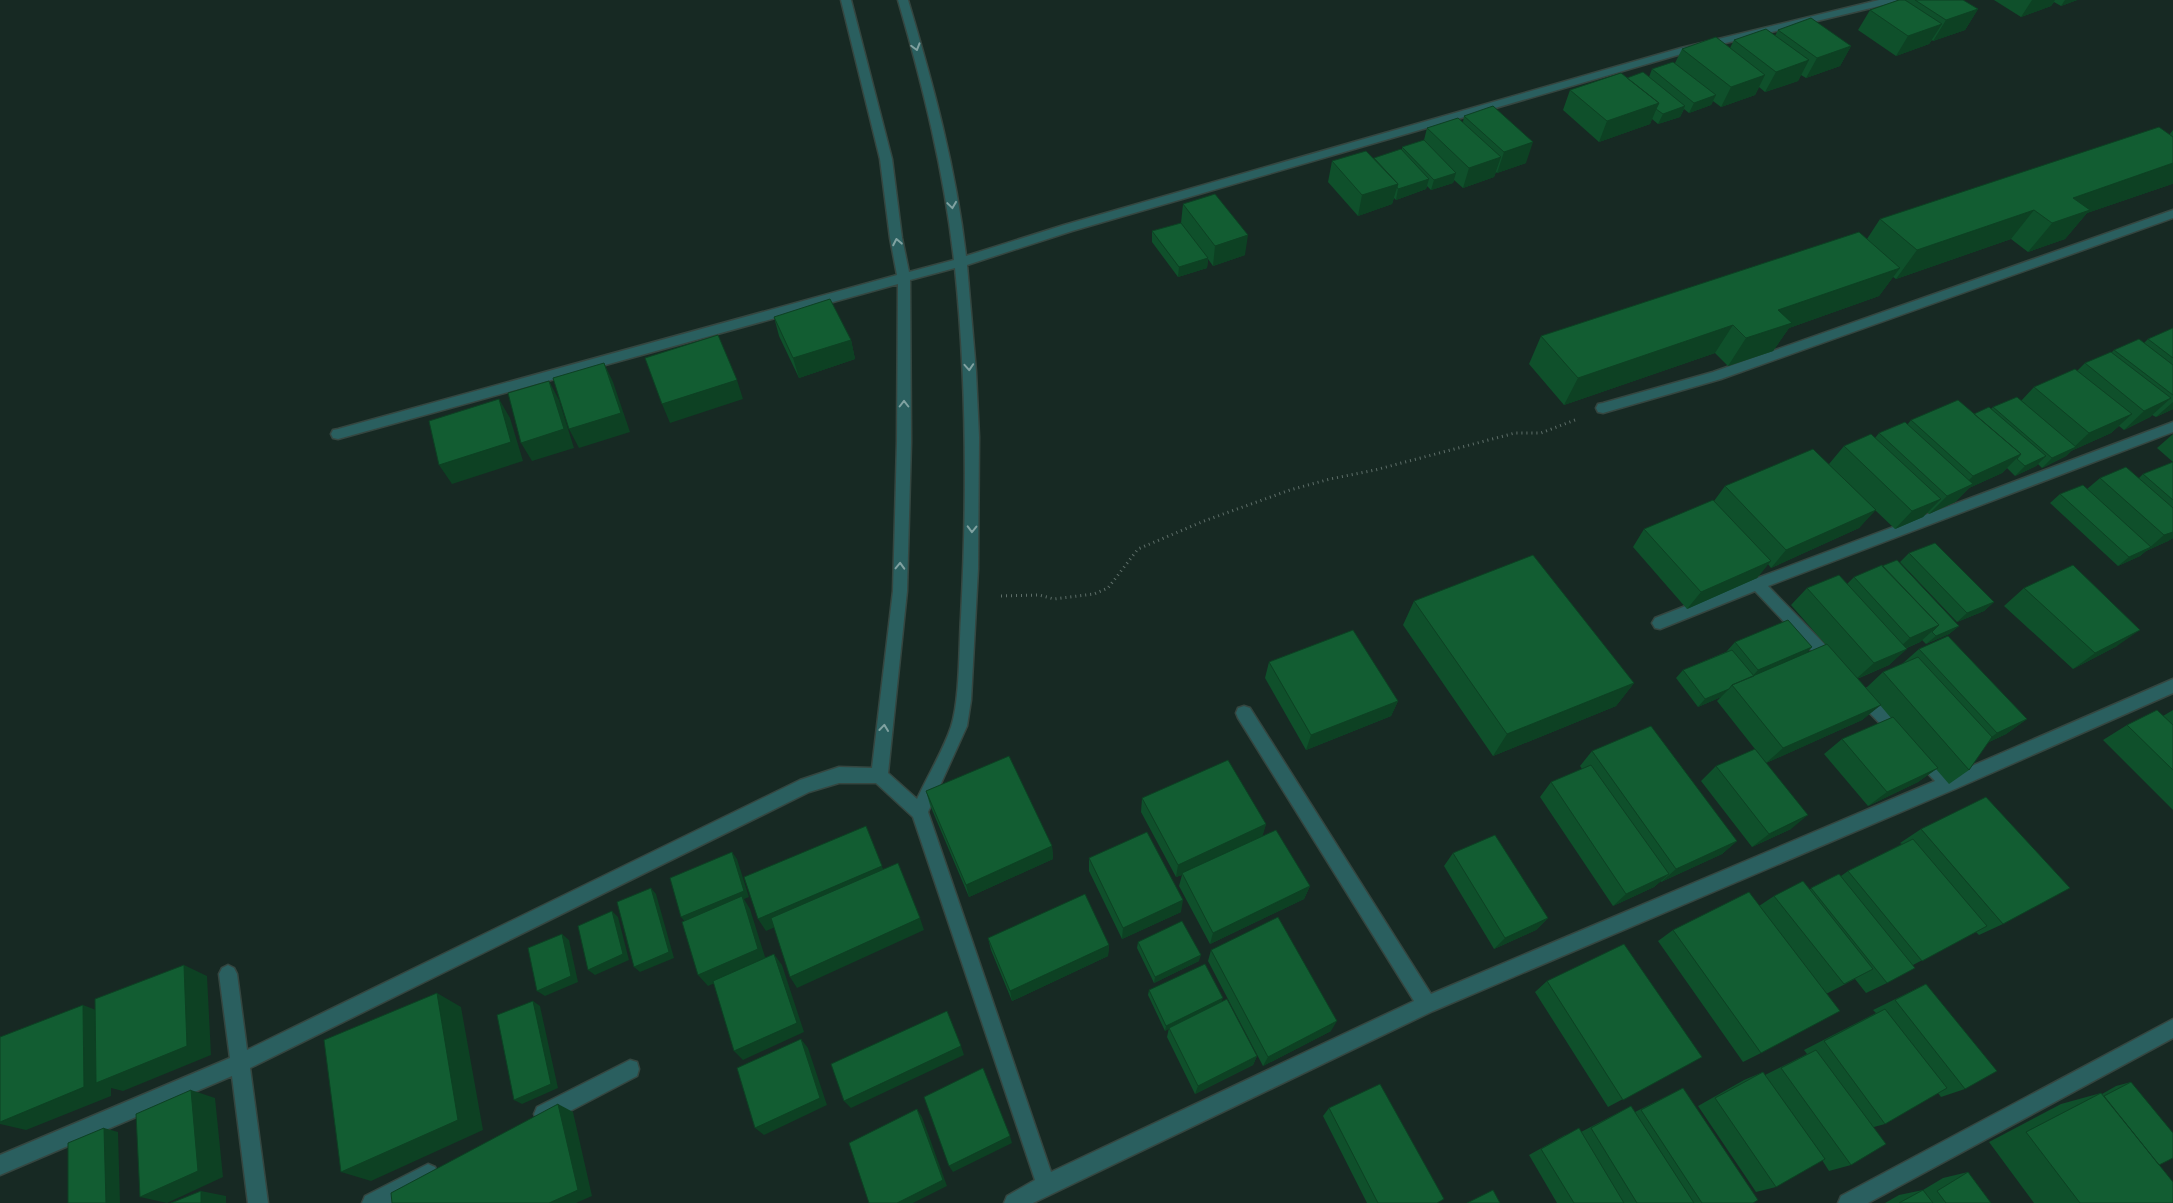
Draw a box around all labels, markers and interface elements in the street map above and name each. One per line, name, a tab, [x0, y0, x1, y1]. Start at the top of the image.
one-way arrow	[911, 42, 921, 50]
one-way arrow	[946, 201, 957, 209]
one-way arrow	[892, 237, 902, 246]
one-way arrow	[963, 363, 974, 371]
one-way arrow	[899, 399, 909, 407]
one-way arrow	[967, 526, 977, 533]
one-way arrow	[895, 562, 905, 570]
one-way arrow	[878, 723, 889, 731]

